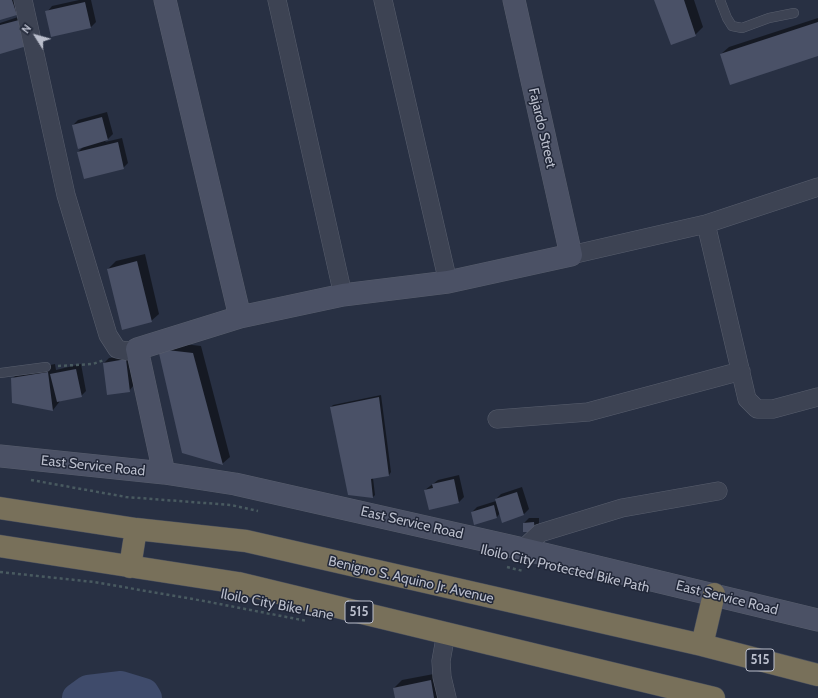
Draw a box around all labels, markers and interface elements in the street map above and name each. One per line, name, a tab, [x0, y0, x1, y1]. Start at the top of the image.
north arrow	[16, 16, 56, 56]
text: N	[18, 21, 34, 36]
street label: Fajardo Street	[525, 86, 559, 170]
street label: East Service Road	[40, 452, 146, 480]
street label: East Service Road	[359, 503, 465, 543]
street label: Iloilo City Protected Bike Path	[479, 541, 651, 597]
street label: Benigno S. Aquino Jr. Avenue	[327, 553, 495, 607]
street label: East Service Road	[674, 577, 780, 619]
street label: Iloilo City Bike Lane	[219, 586, 335, 624]
road number: 515	[345, 601, 373, 623]
road number: 515	[746, 649, 774, 671]

